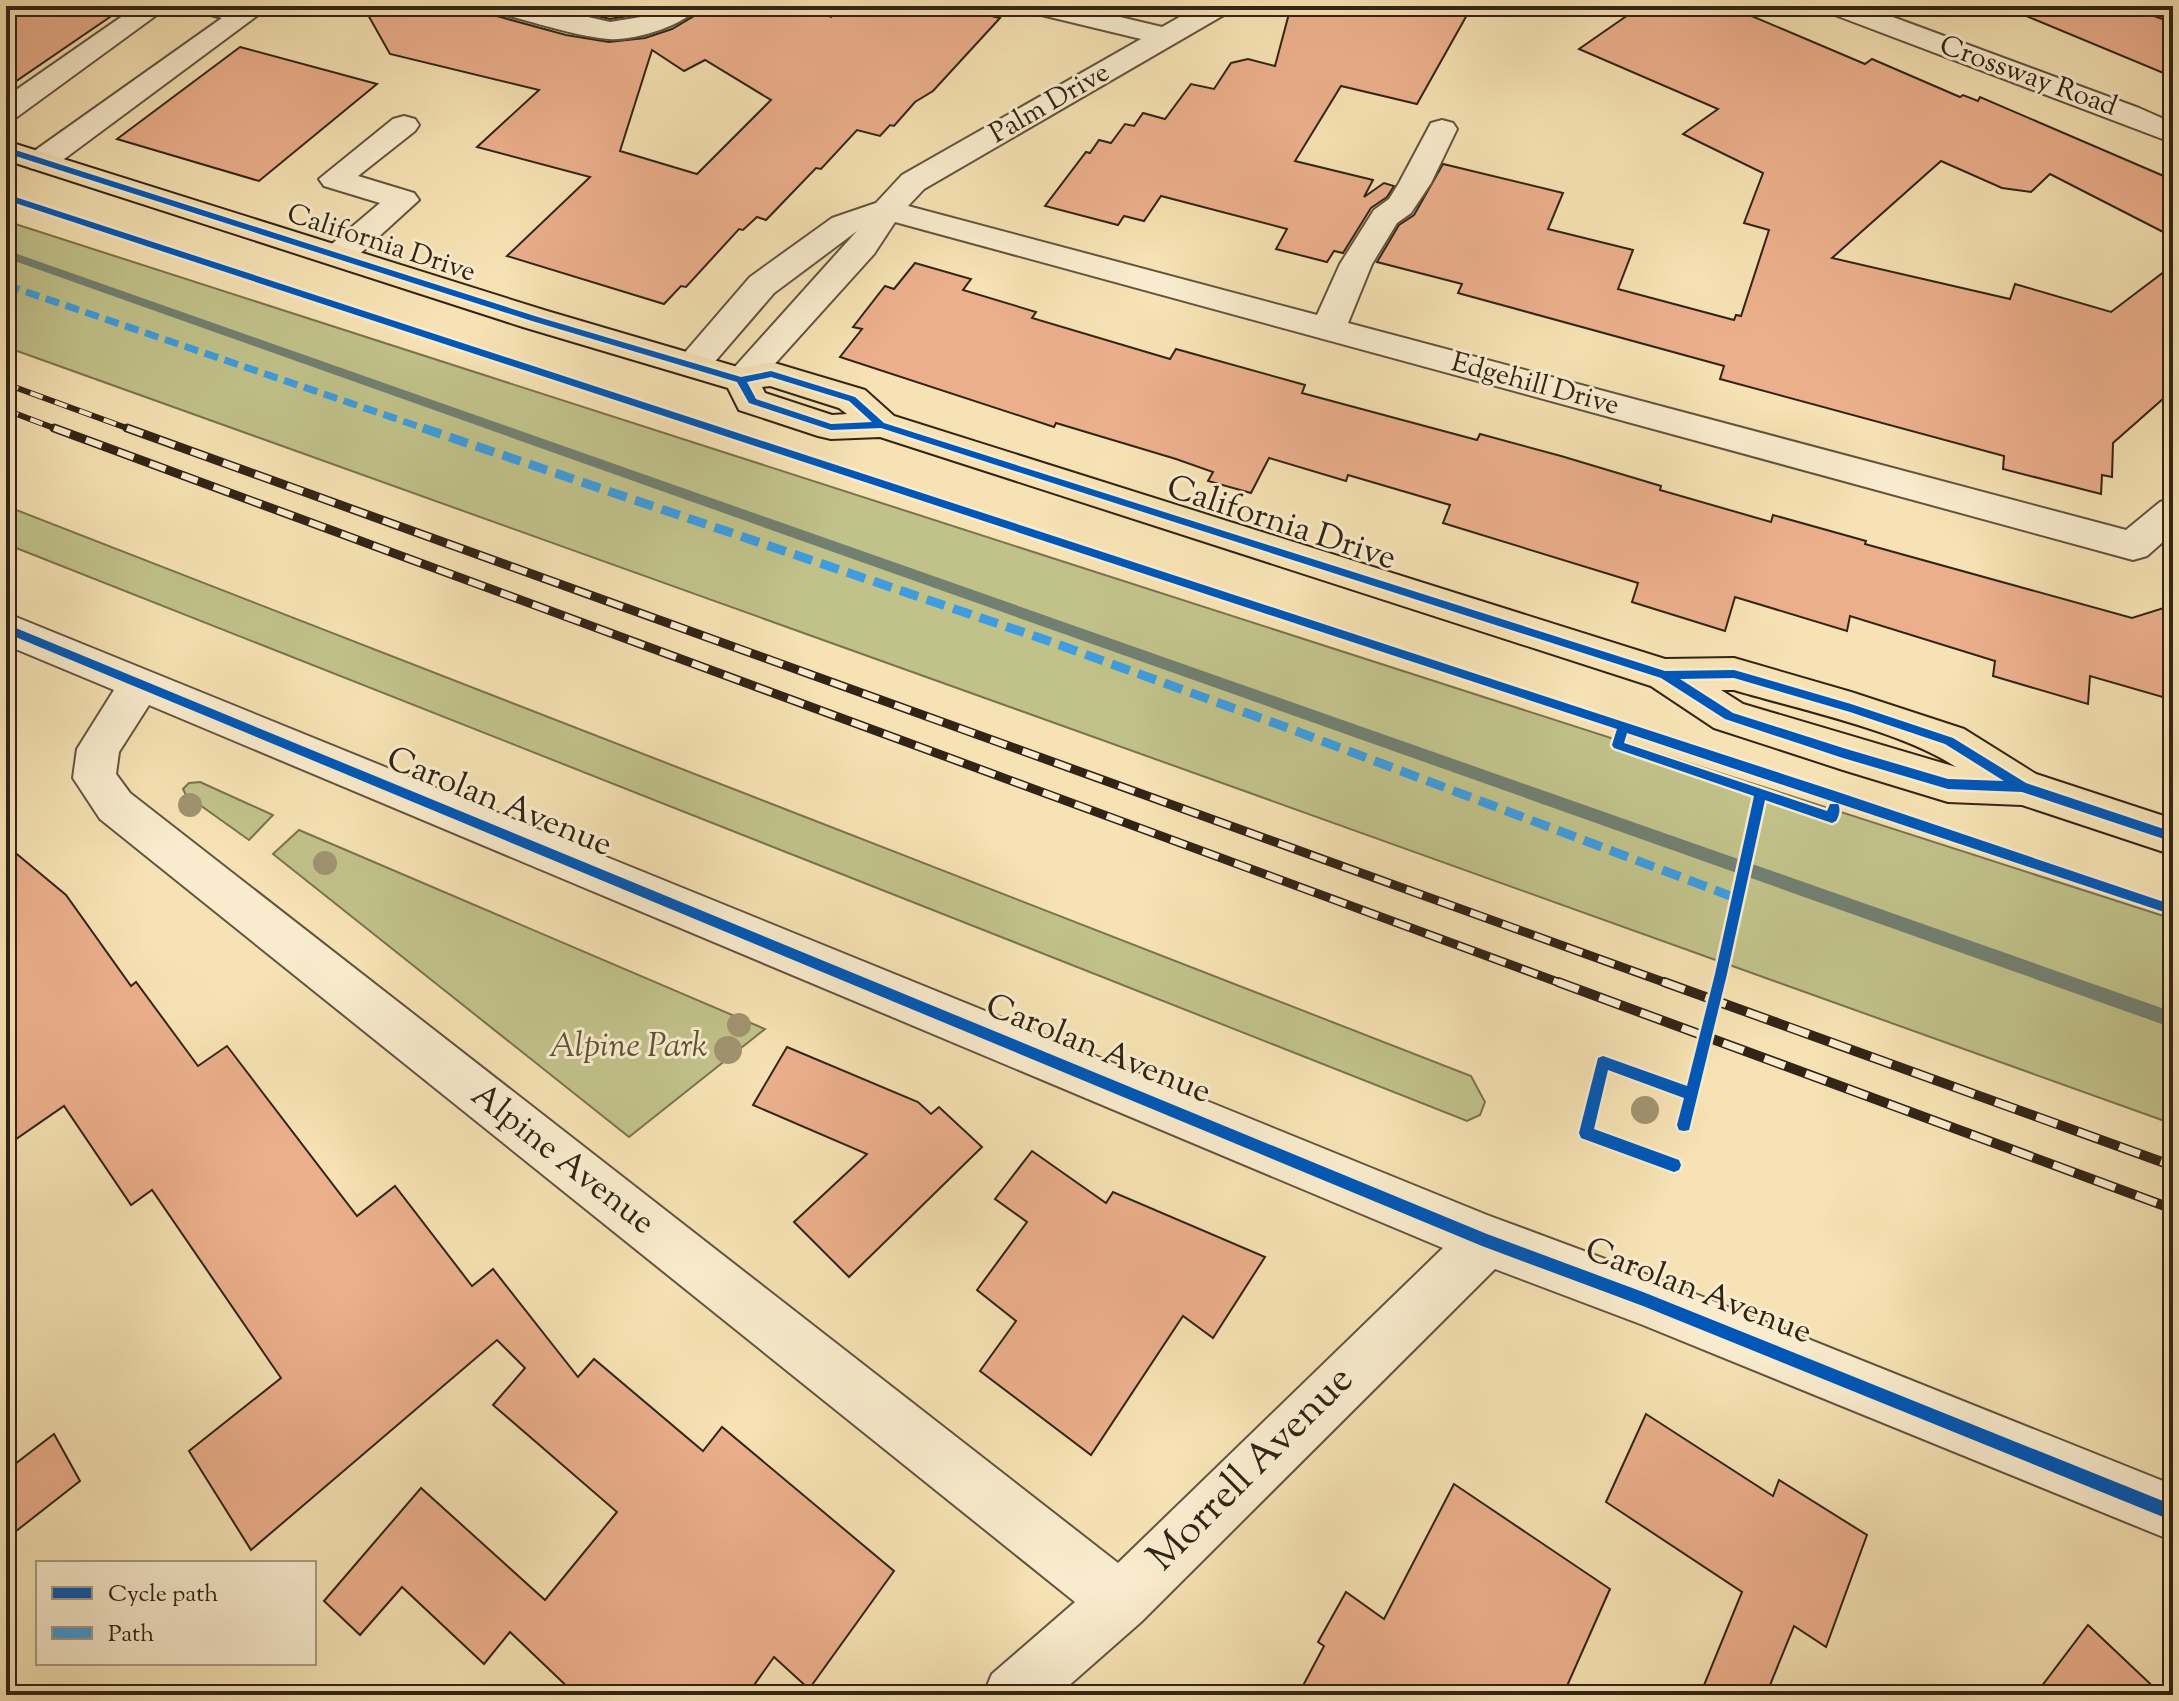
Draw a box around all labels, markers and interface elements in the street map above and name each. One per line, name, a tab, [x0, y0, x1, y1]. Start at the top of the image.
street label: Crossway Road	[1934, 26, 2123, 128]
street label: Palm Drive	[983, 54, 1117, 154]
street label: California Drive	[281, 195, 481, 293]
street label: Edgehill Drive	[1447, 343, 1623, 427]
street label: California Drive	[1160, 464, 1402, 584]
street label: Carolan Avenue	[379, 735, 619, 871]
street label: Carolan Avenue	[978, 982, 1218, 1118]
park label: Alpine Park	[549, 1023, 707, 1072]
street label: Alpine Avenue	[460, 1072, 664, 1248]
street label: Carolan Avenue	[1577, 1226, 1819, 1358]
street label: Morrell Avenue	[1136, 1354, 1368, 1586]
legend	[36, 1561, 316, 1665]
text: Cycle path	[108, 1578, 218, 1612]
text: Path	[108, 1618, 154, 1652]

